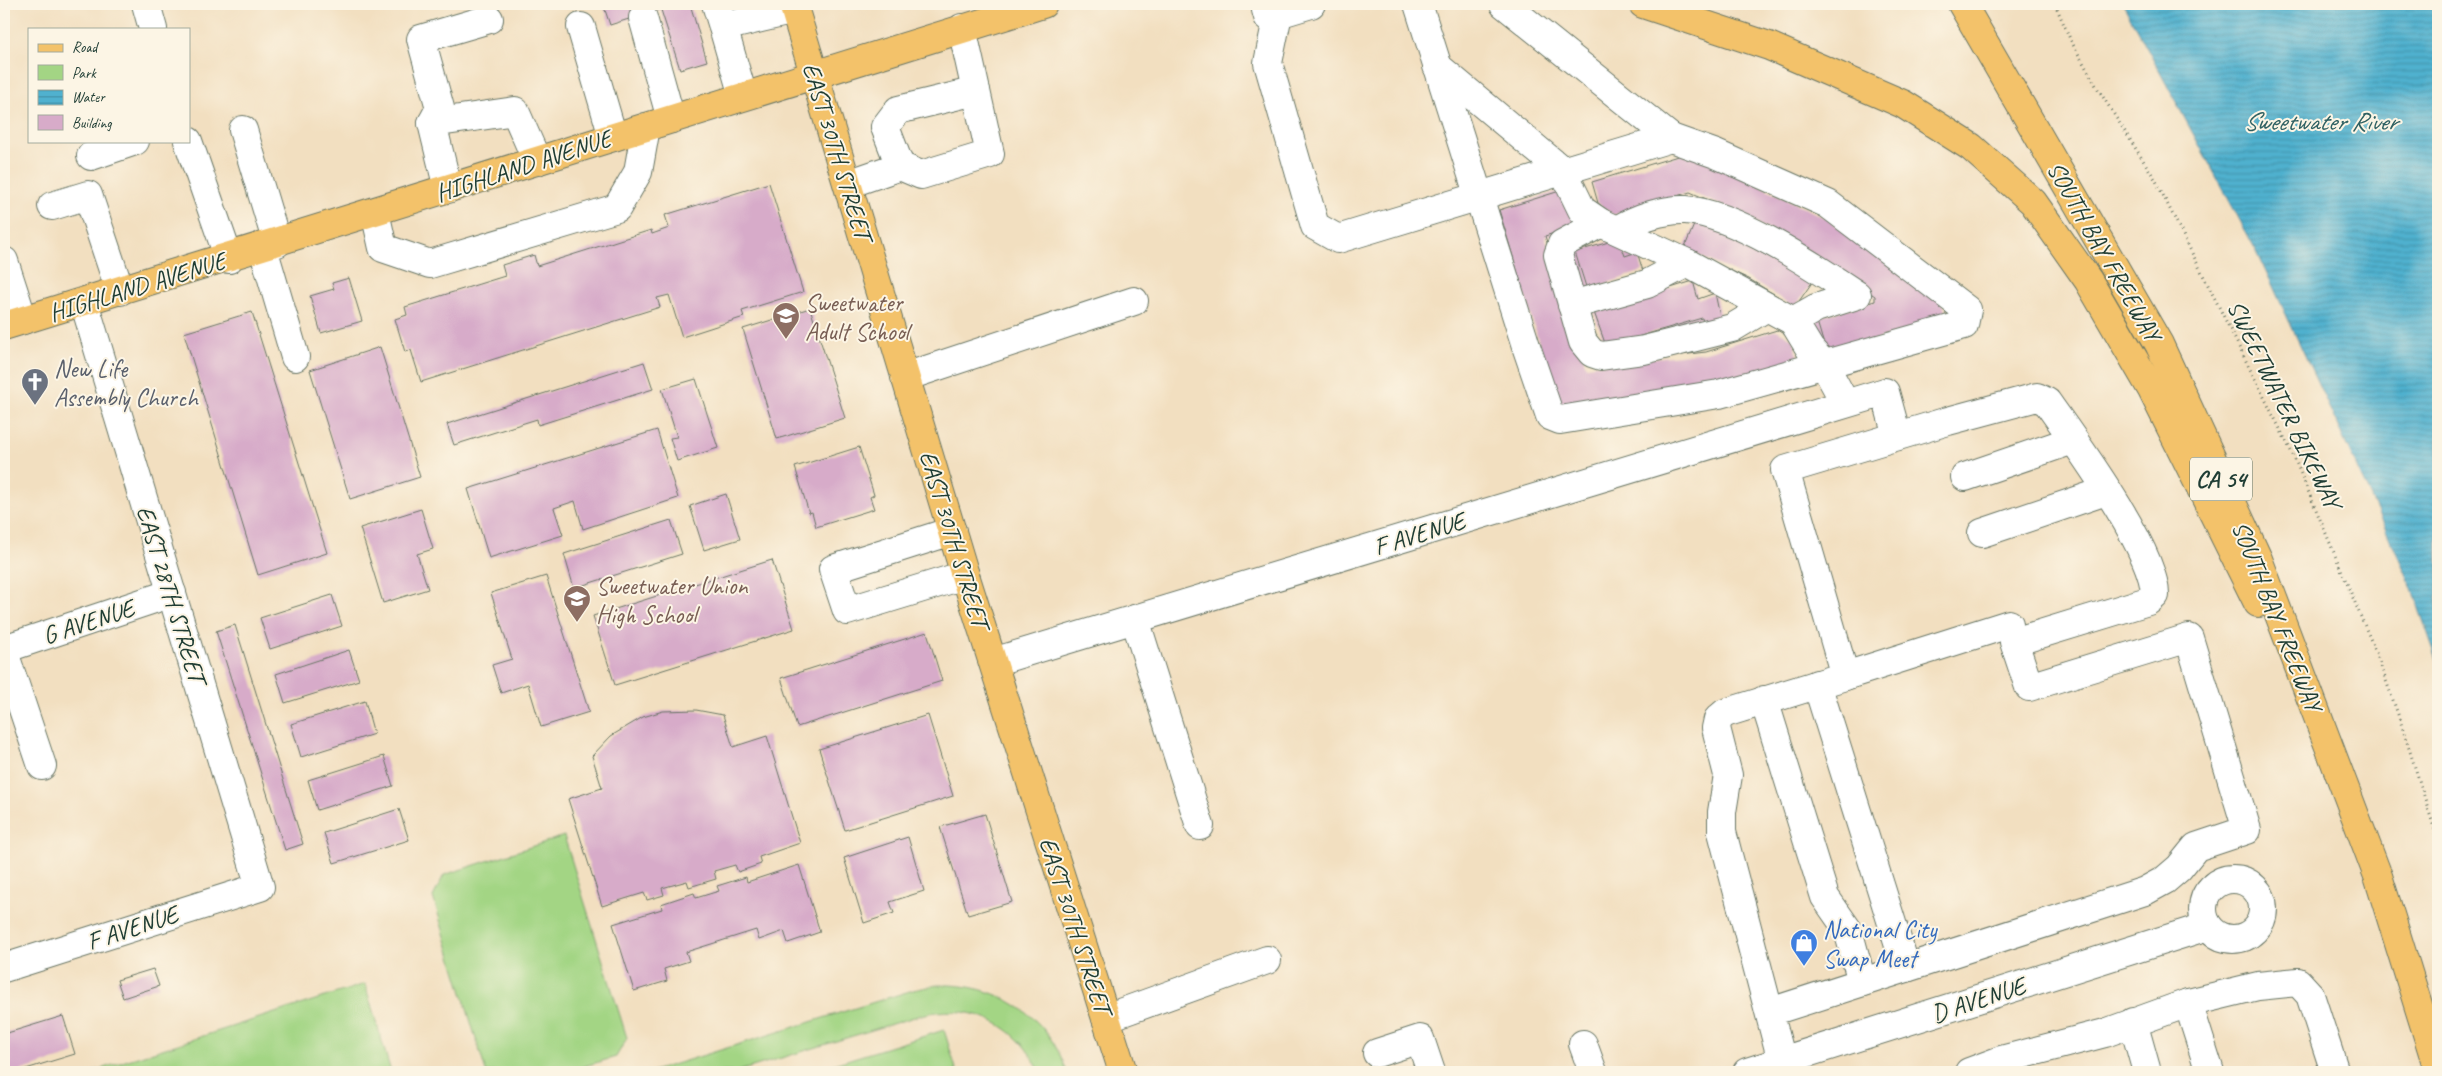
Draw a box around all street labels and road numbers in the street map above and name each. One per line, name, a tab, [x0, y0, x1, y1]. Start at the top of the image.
street label: EAST 30TH STREET	[795, 59, 881, 250]
street label: HIGHLAND AVENUE	[431, 121, 618, 209]
street label: SOUTH BAY FREEWAY	[2040, 156, 2170, 350]
street label: HIGHLAND AVENUE	[45, 244, 233, 329]
street label: SWEETWATER BIKEWAY	[2220, 295, 2350, 518]
street label: EAST 30TH STREET	[912, 447, 998, 638]
road number: CA 54	[2190, 458, 2252, 500]
street label: EAST 28TH STREET	[129, 502, 215, 693]
street label: F AVENUE	[1370, 504, 1471, 563]
street label: SOUTH BAY FREEWAY	[2224, 516, 2331, 719]
street label: G AVENUE	[38, 591, 141, 652]
street label: EAST 30TH STREET	[1032, 833, 1121, 1024]
street label: F AVENUE	[83, 897, 184, 958]
street label: D AVENUE	[1927, 969, 2032, 1030]

